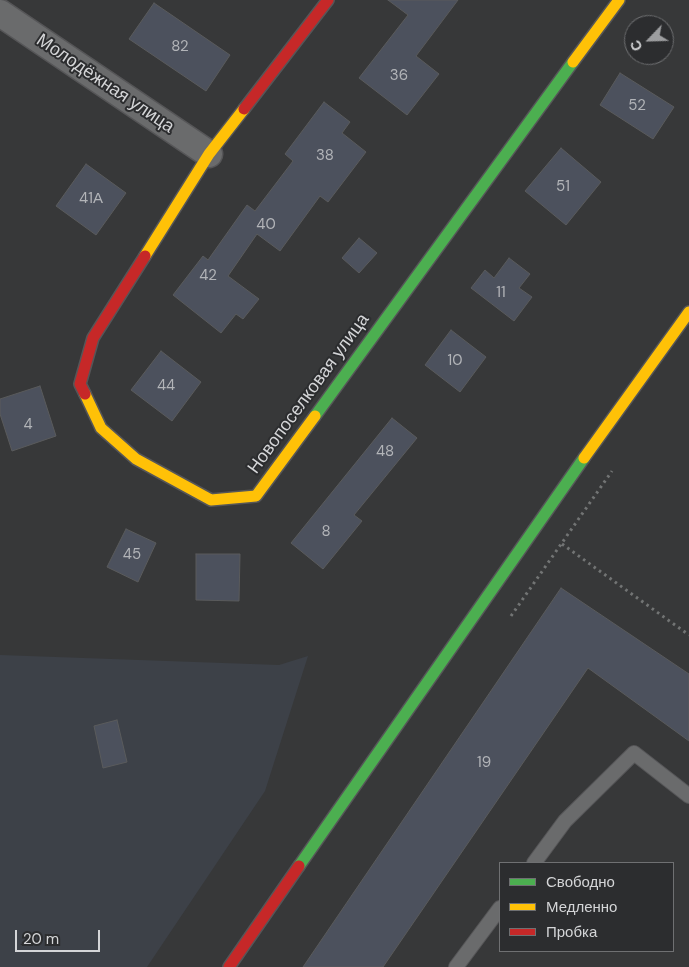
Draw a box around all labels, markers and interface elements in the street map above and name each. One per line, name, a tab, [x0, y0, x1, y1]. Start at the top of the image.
north arrow	[624, 15, 674, 65]
street label: Молодёжная улица	[32, 30, 178, 138]
text: С	[626, 37, 646, 54]
house number: 82	[171, 38, 189, 56]
house number: 36	[390, 67, 408, 85]
house number: 52	[628, 97, 646, 115]
house number: 38	[316, 147, 334, 165]
house number: 51	[556, 178, 570, 196]
house number: 41А	[79, 190, 103, 208]
house number: 40	[256, 216, 276, 234]
house number: 42	[199, 267, 217, 285]
house number: 11	[496, 284, 506, 302]
street label: Новопоселковая улица	[244, 310, 374, 478]
house number: 10	[448, 352, 462, 370]
house number: 44	[157, 377, 175, 395]
house number: 4	[23, 416, 33, 434]
house number: 48	[376, 443, 394, 461]
house number: 8	[321, 523, 331, 541]
house number: 45	[123, 546, 141, 564]
house number: 19	[477, 754, 491, 772]
legend	[499, 862, 674, 952]
text: Свободно	[546, 872, 615, 892]
text: Медленно	[546, 897, 617, 917]
scale bar	[18, 920, 102, 952]
text: Пробка	[546, 922, 597, 942]
text: 20 m	[23, 929, 59, 949]

